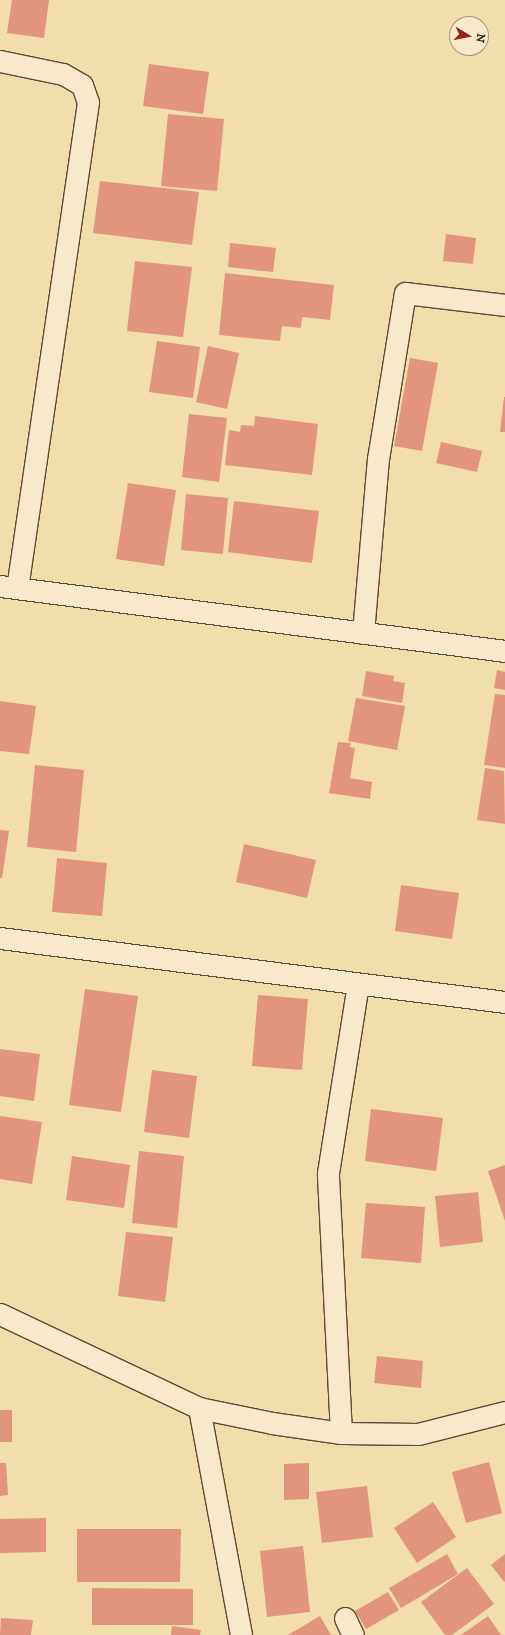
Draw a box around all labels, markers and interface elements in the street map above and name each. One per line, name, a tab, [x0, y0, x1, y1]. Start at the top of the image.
north arrow	[449, 16, 489, 56]
text: N	[472, 32, 488, 44]

